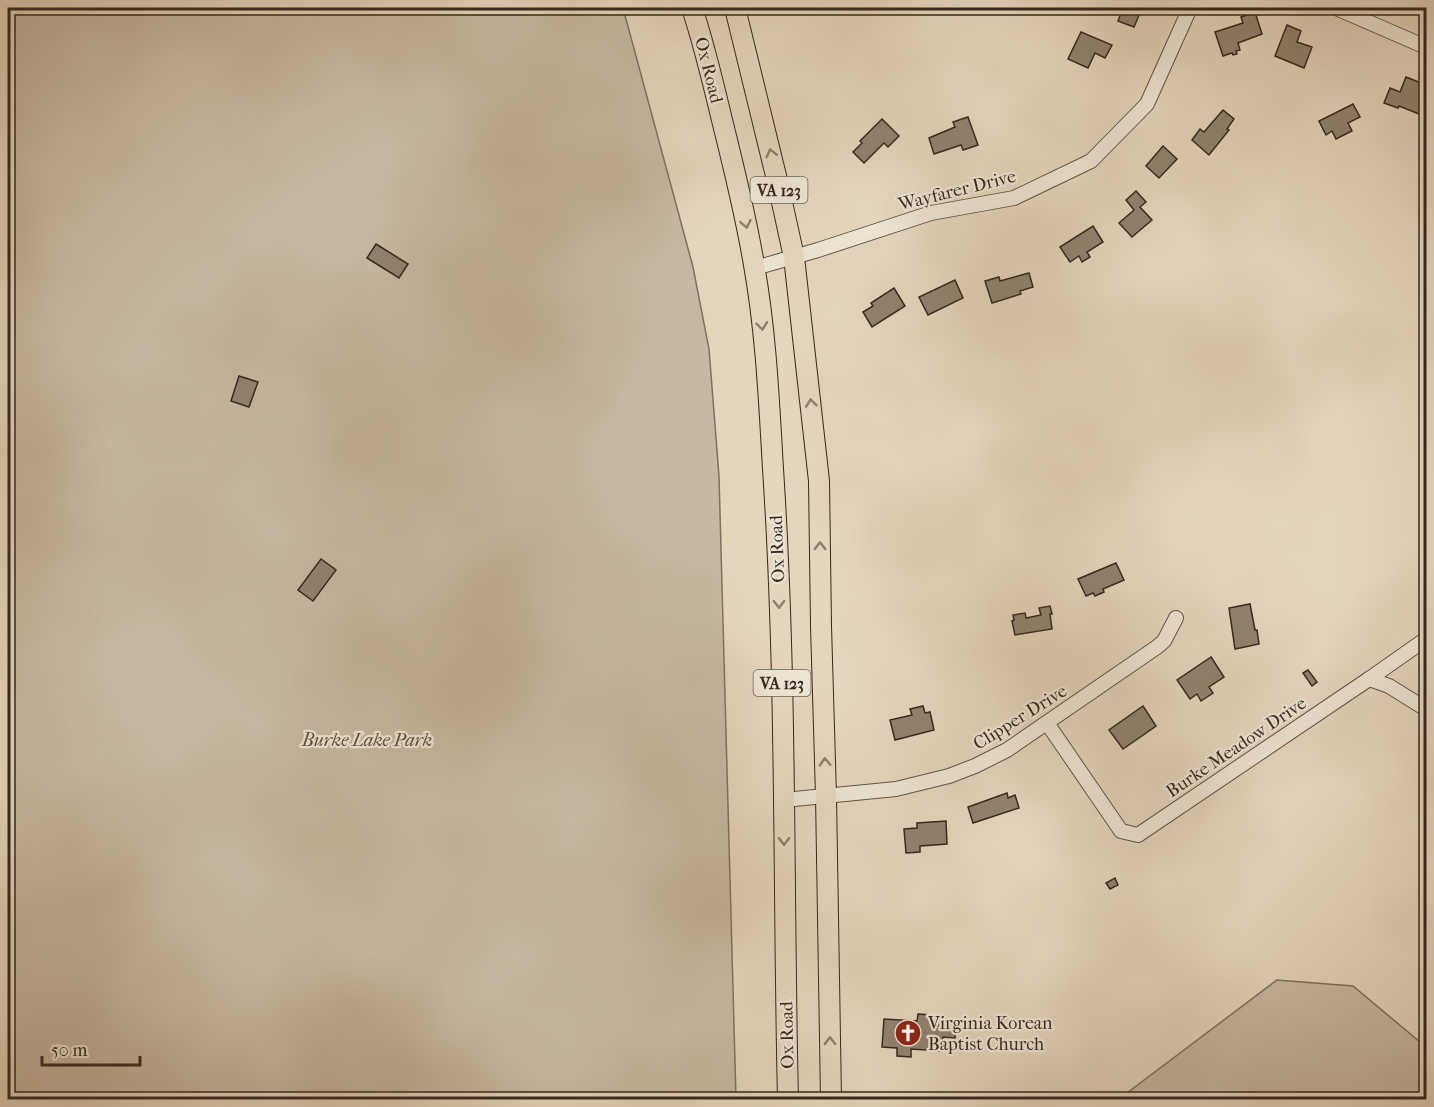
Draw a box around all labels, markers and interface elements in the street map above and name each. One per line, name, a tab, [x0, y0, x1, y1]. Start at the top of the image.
street label: Ox Road	[690, 35, 727, 106]
one-way arrow	[765, 149, 778, 159]
street label: Wayfarer Drive	[895, 166, 1018, 215]
road number: VA 123	[750, 177, 808, 203]
one-way arrow	[739, 219, 752, 229]
one-way arrow	[755, 321, 768, 330]
one-way arrow	[805, 398, 817, 407]
street label: Ox Road	[766, 515, 789, 583]
one-way arrow	[814, 542, 826, 551]
one-way arrow	[773, 599, 786, 608]
road number: VA 123	[754, 670, 810, 696]
street label: Clipper Drive	[970, 680, 1071, 755]
street label: Burke Meadow Drive	[1162, 693, 1310, 802]
park label: Burke Lake Park	[301, 730, 432, 751]
one-way arrow	[819, 758, 831, 767]
one-way arrow	[778, 836, 790, 845]
street label: Ox Road	[776, 1001, 799, 1069]
place label: Virginia Korean Baptist Church	[927, 1013, 1053, 1055]
church icon: Virginia Korean Baptist Church	[893, 1018, 923, 1048]
scale bar	[42, 1029, 140, 1067]
one-way arrow	[824, 1037, 836, 1046]
text: 50 m	[51, 1040, 88, 1061]

